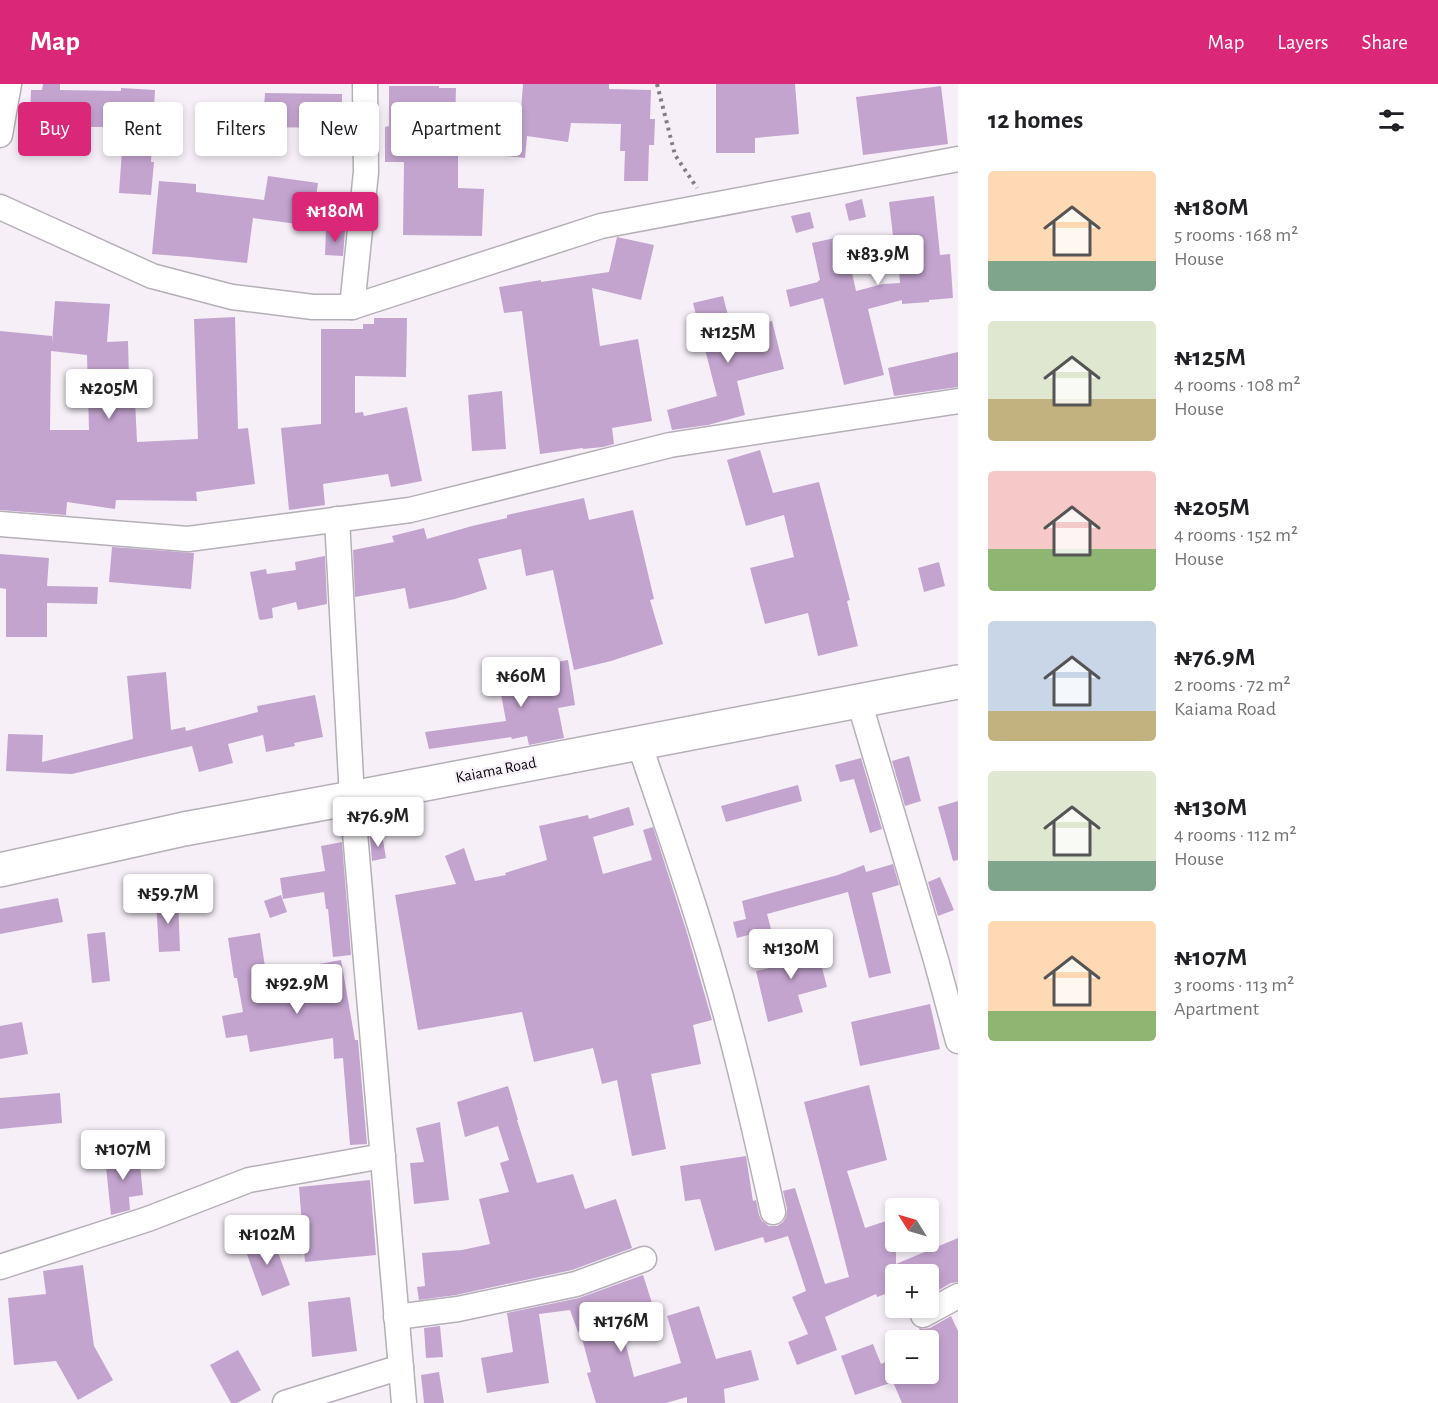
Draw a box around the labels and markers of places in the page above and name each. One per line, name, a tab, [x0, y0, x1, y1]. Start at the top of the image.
pin: ₦180M	[293, 192, 377, 243]
pin: ₦83.9M	[829, 235, 927, 286]
pin: ₦125M	[686, 313, 770, 364]
pin: ₦205M	[67, 369, 151, 420]
pin: ₦60M	[485, 657, 557, 708]
pin: ₦76.9M	[329, 797, 427, 848]
pin: ₦59.7M	[119, 874, 217, 925]
pin: ₦130M	[749, 929, 833, 980]
pin: ₦92.9M	[248, 964, 346, 1015]
pin: ₦107M	[81, 1130, 165, 1181]
pin: ₦102M	[225, 1215, 309, 1266]
pin: ₦176M	[579, 1302, 663, 1353]

